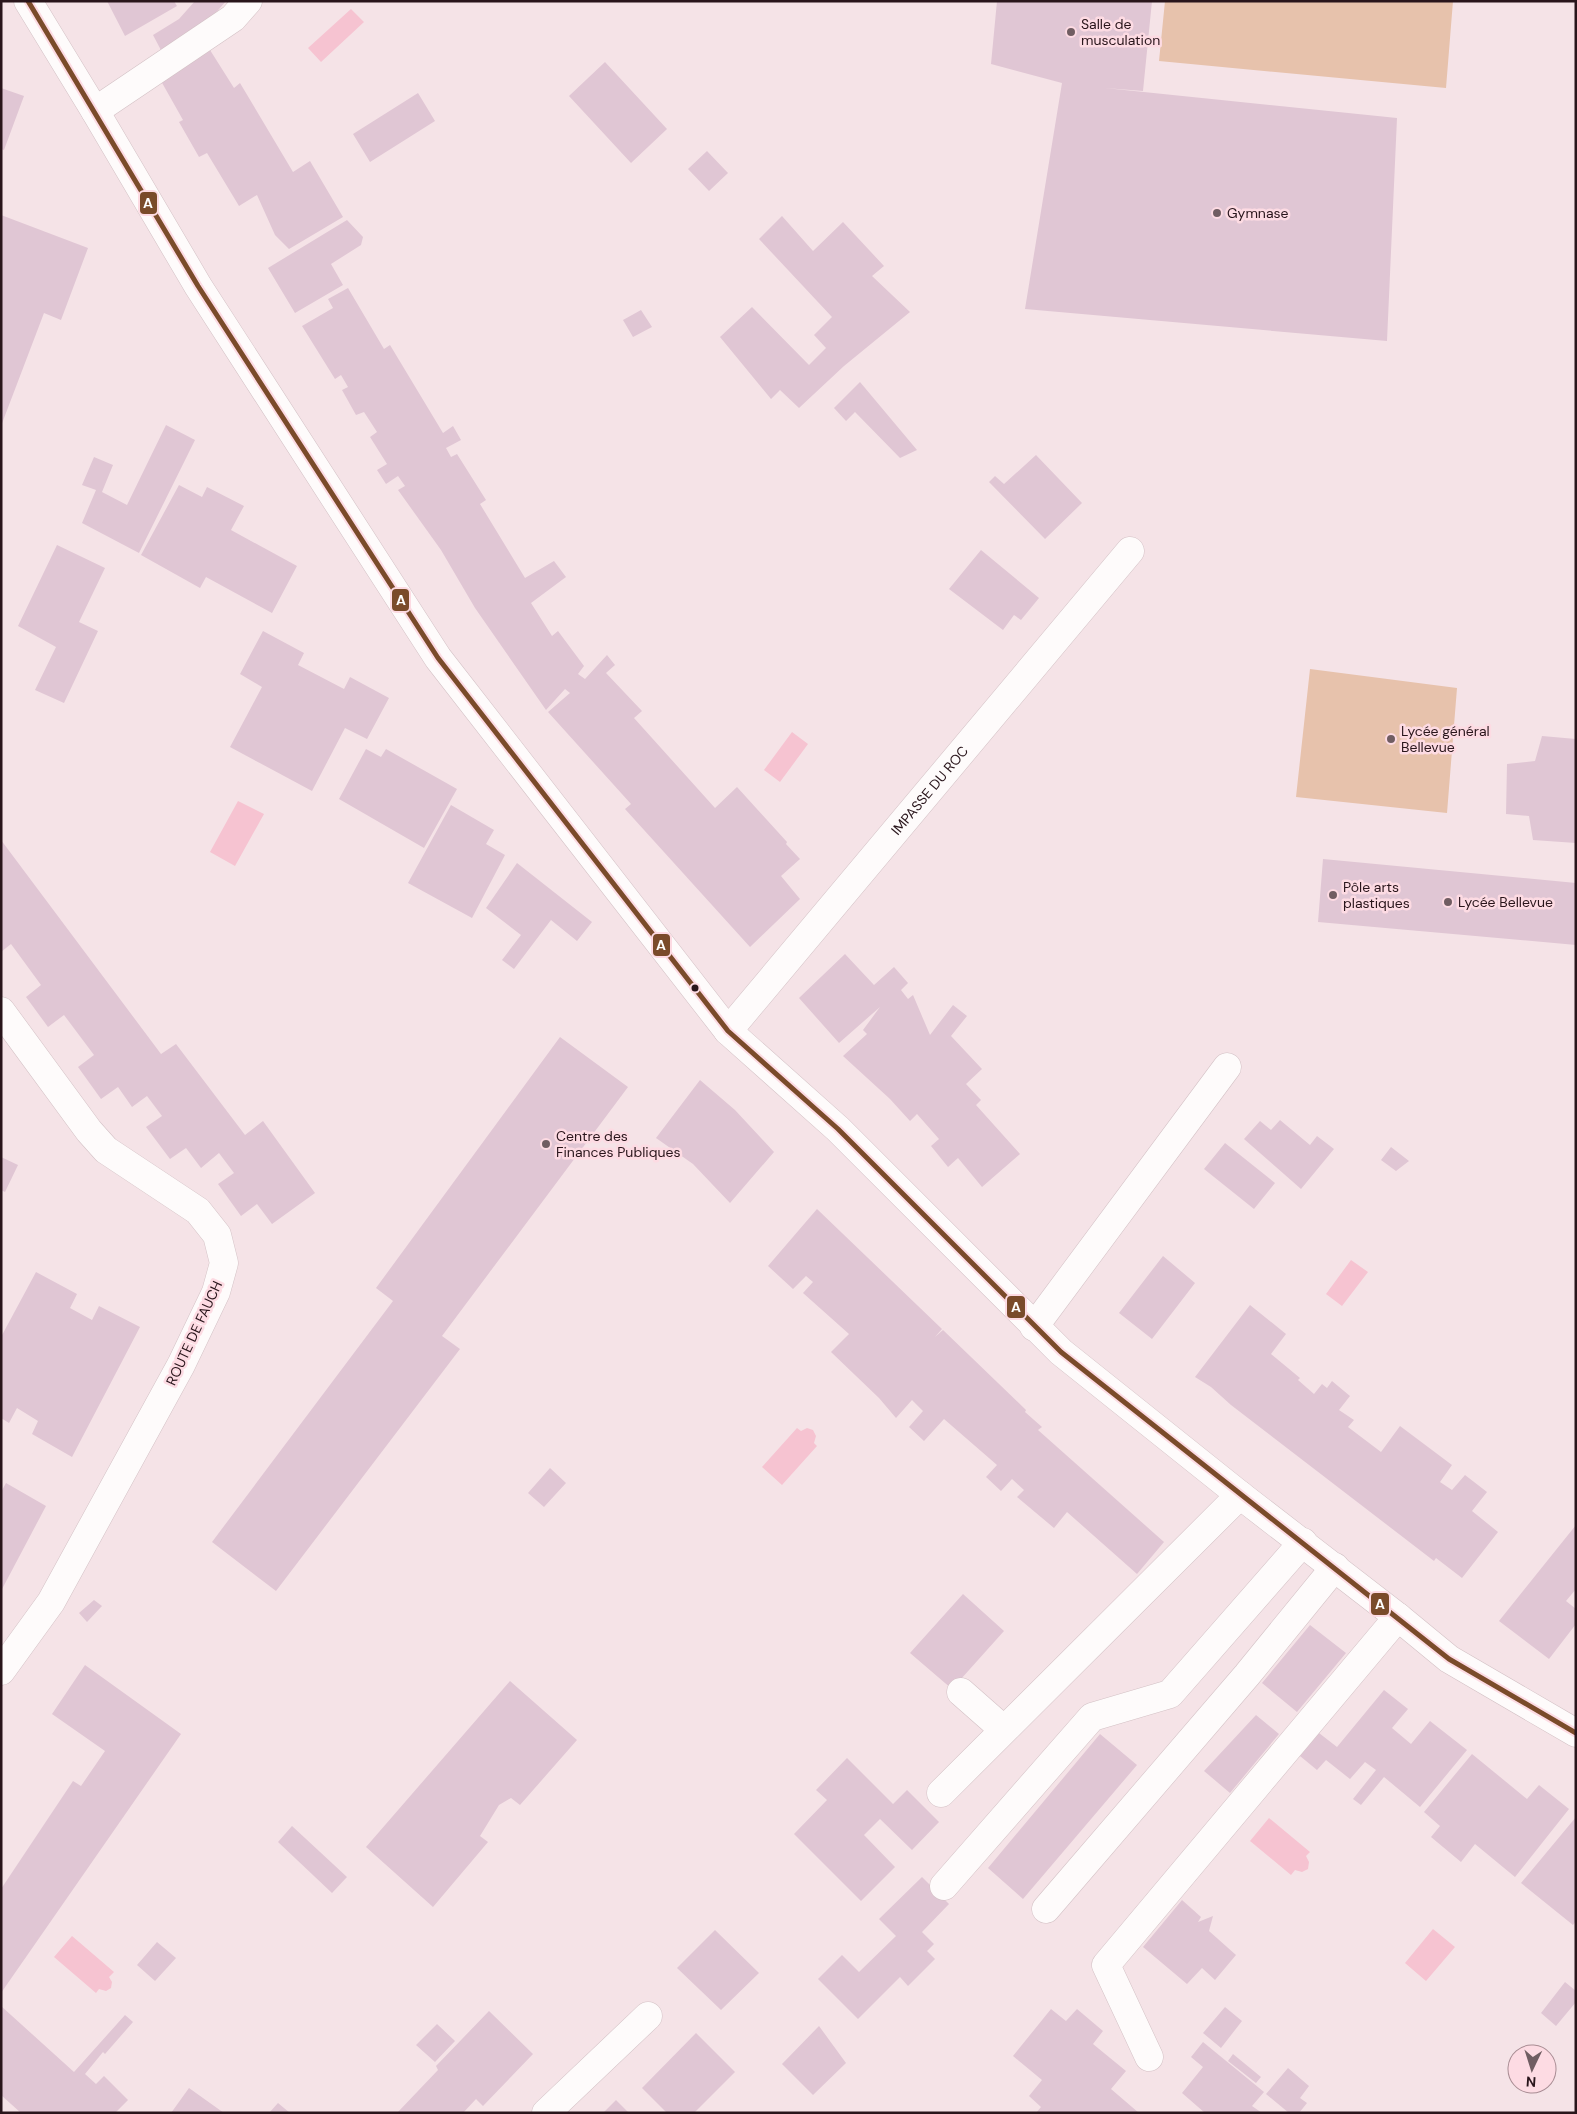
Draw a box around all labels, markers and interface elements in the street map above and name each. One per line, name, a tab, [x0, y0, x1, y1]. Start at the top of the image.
place label: Salle de musculation	[1081, 15, 1160, 49]
marker: Salle de musculation	[1065, 26, 1077, 38]
line badge: A	[139, 191, 158, 215]
text: A	[143, 194, 153, 212]
place label: Gymnase	[1227, 204, 1289, 222]
marker: Gymnase	[1211, 207, 1223, 219]
line badge: A	[391, 588, 410, 612]
text: A	[396, 591, 406, 609]
place label: Lycée général Bellevue	[1401, 722, 1490, 756]
marker: Lycée général Bellevue	[1385, 733, 1397, 745]
street label: IMPASSE DU ROC	[887, 742, 972, 839]
place label: Pôle arts plastiques	[1343, 878, 1410, 912]
marker: Pôle arts plastiques	[1327, 889, 1339, 901]
place label: Lycée Bellevue	[1458, 893, 1553, 911]
marker: Lycée Bellevue	[1442, 896, 1454, 908]
line badge: A	[652, 933, 671, 957]
text: A	[656, 936, 666, 954]
unlabelled marker	[690, 983, 700, 993]
place label: Centre des Finances Publiques	[556, 1127, 680, 1161]
marker: Centre des Finances Publiques	[540, 1138, 552, 1150]
street label: ROUTE DE FAUCH	[162, 1278, 226, 1388]
line badge: A	[1006, 1295, 1026, 1319]
text: A	[1011, 1298, 1021, 1316]
line badge: A	[1370, 1592, 1390, 1616]
text: A	[1375, 1595, 1385, 1613]
north arrow	[1507, 2044, 1557, 2094]
text: N	[1525, 2073, 1537, 2091]

